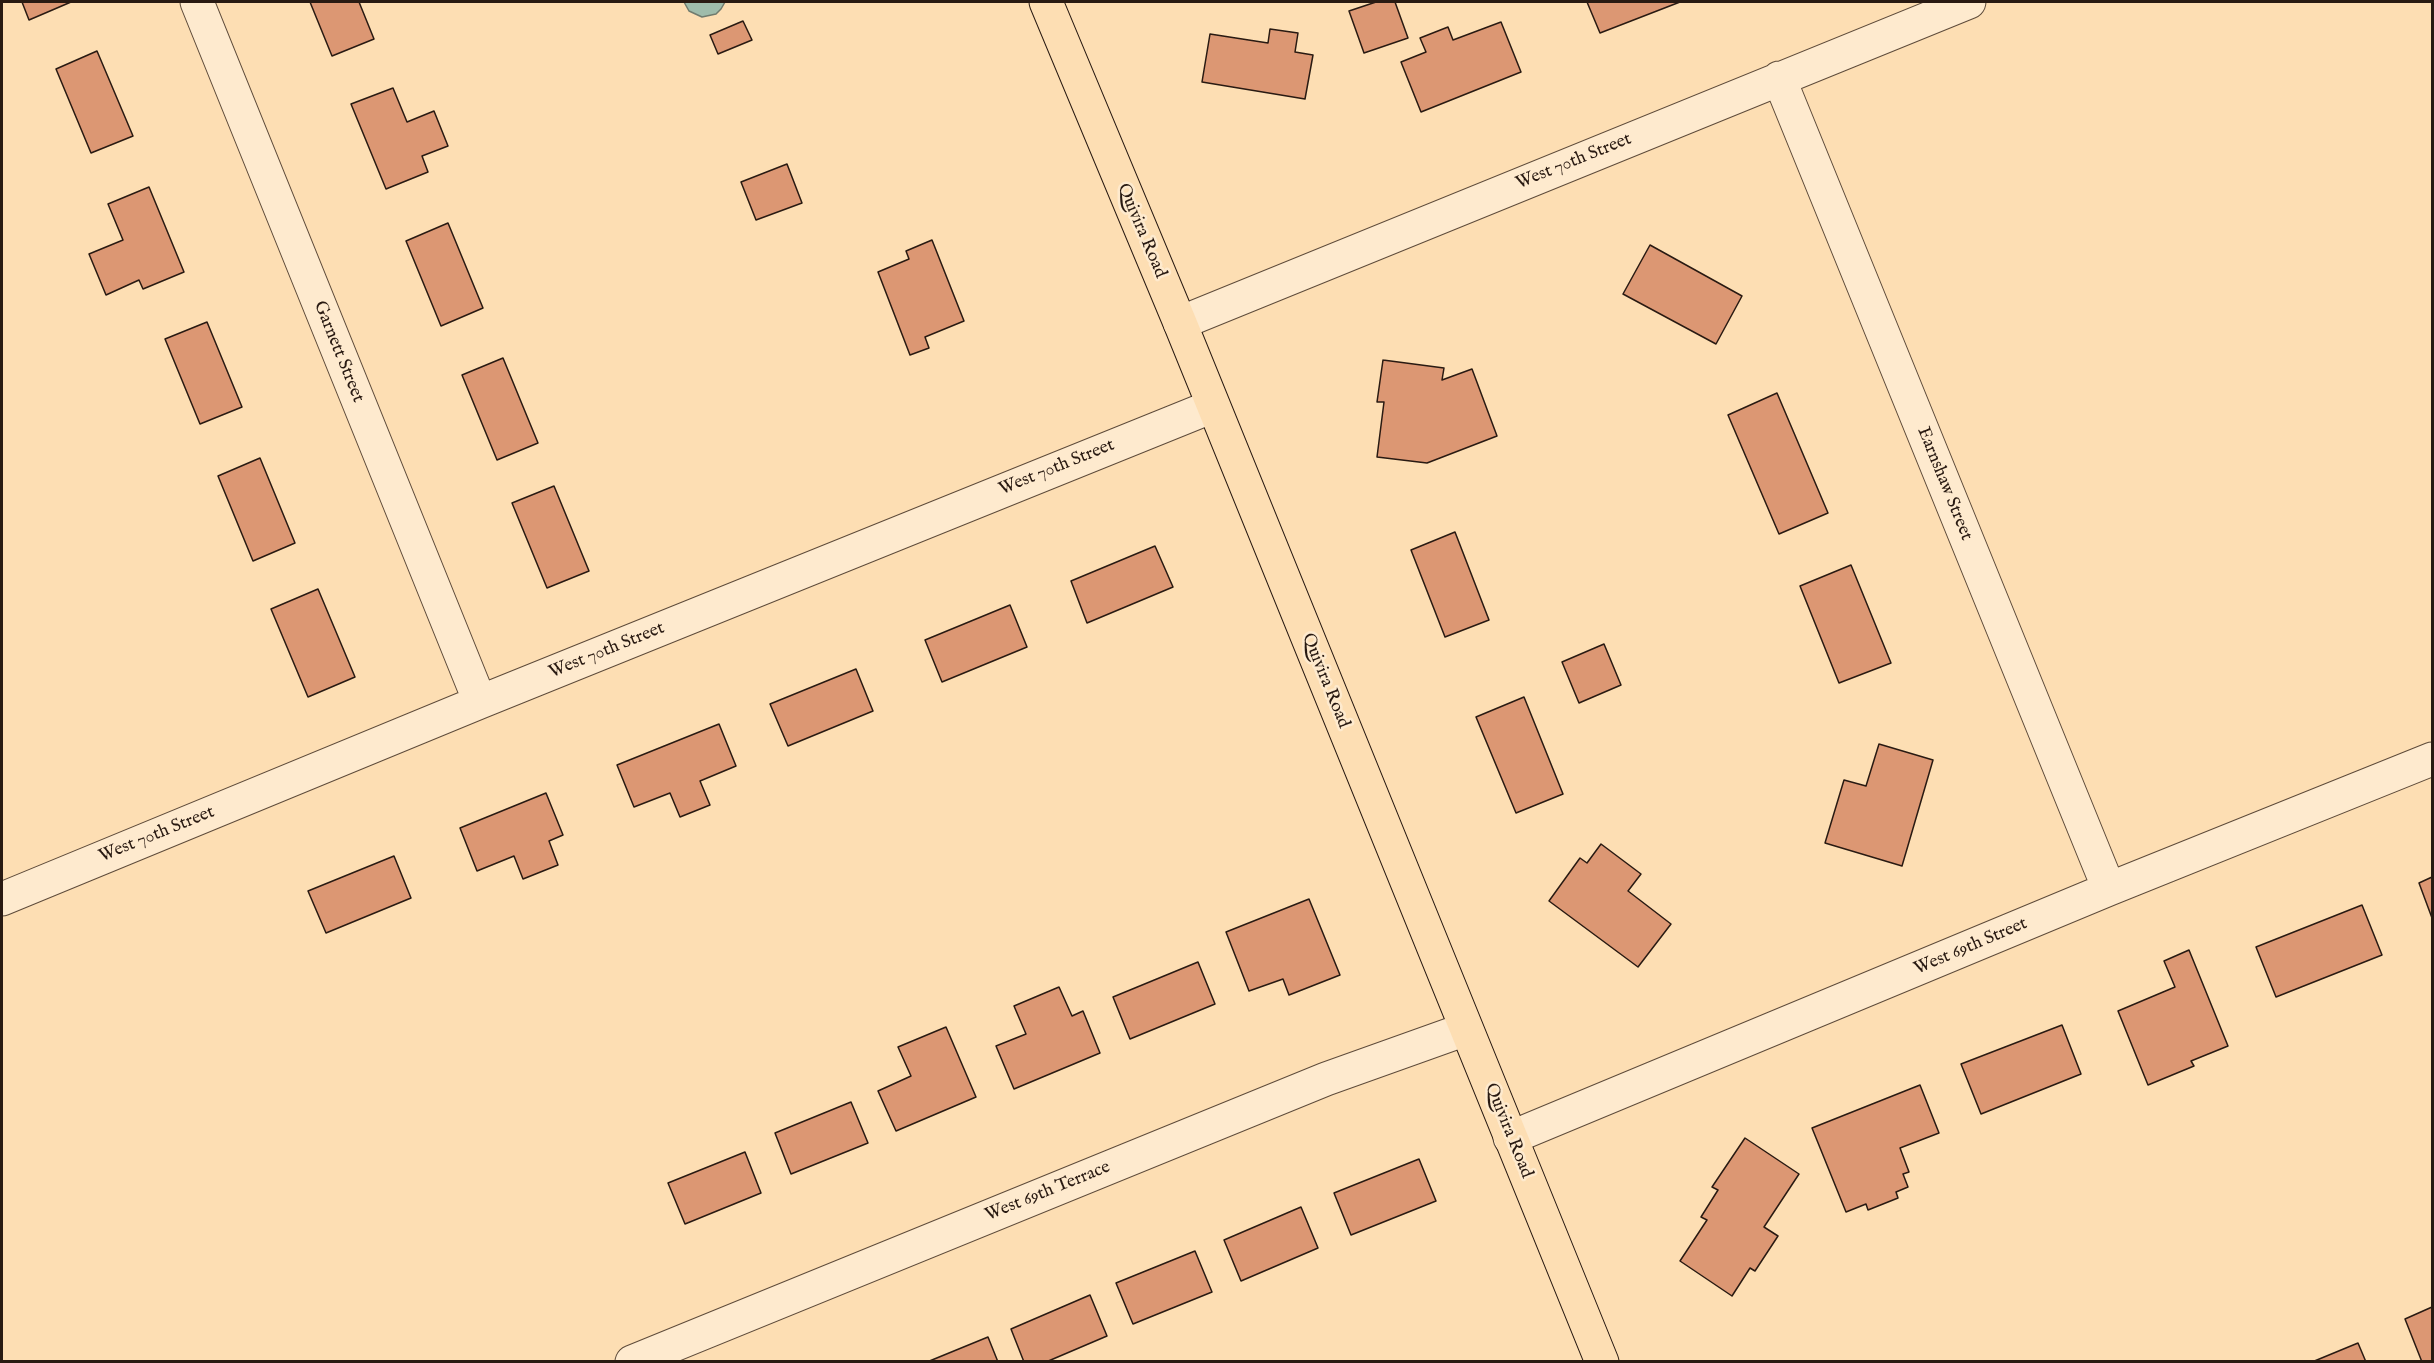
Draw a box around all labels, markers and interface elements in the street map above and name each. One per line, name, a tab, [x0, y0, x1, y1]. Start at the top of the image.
street label: West 70th Street	[1513, 129, 1635, 195]
street label: Quivira Road	[1111, 180, 1171, 282]
street label: Garnett Street	[308, 298, 368, 406]
street label: Earnshaw Street	[1911, 424, 1977, 544]
street label: West 70th Street	[996, 435, 1118, 501]
street label: West 70th Street	[546, 618, 668, 684]
street label: Quivira Road	[1296, 630, 1354, 732]
street label: West 70th Street	[96, 802, 218, 868]
street label: West 69th Street	[1911, 913, 2031, 981]
street label: Quivira Road	[1479, 1080, 1537, 1182]
street label: West 69th Terrace	[982, 1157, 1114, 1227]

